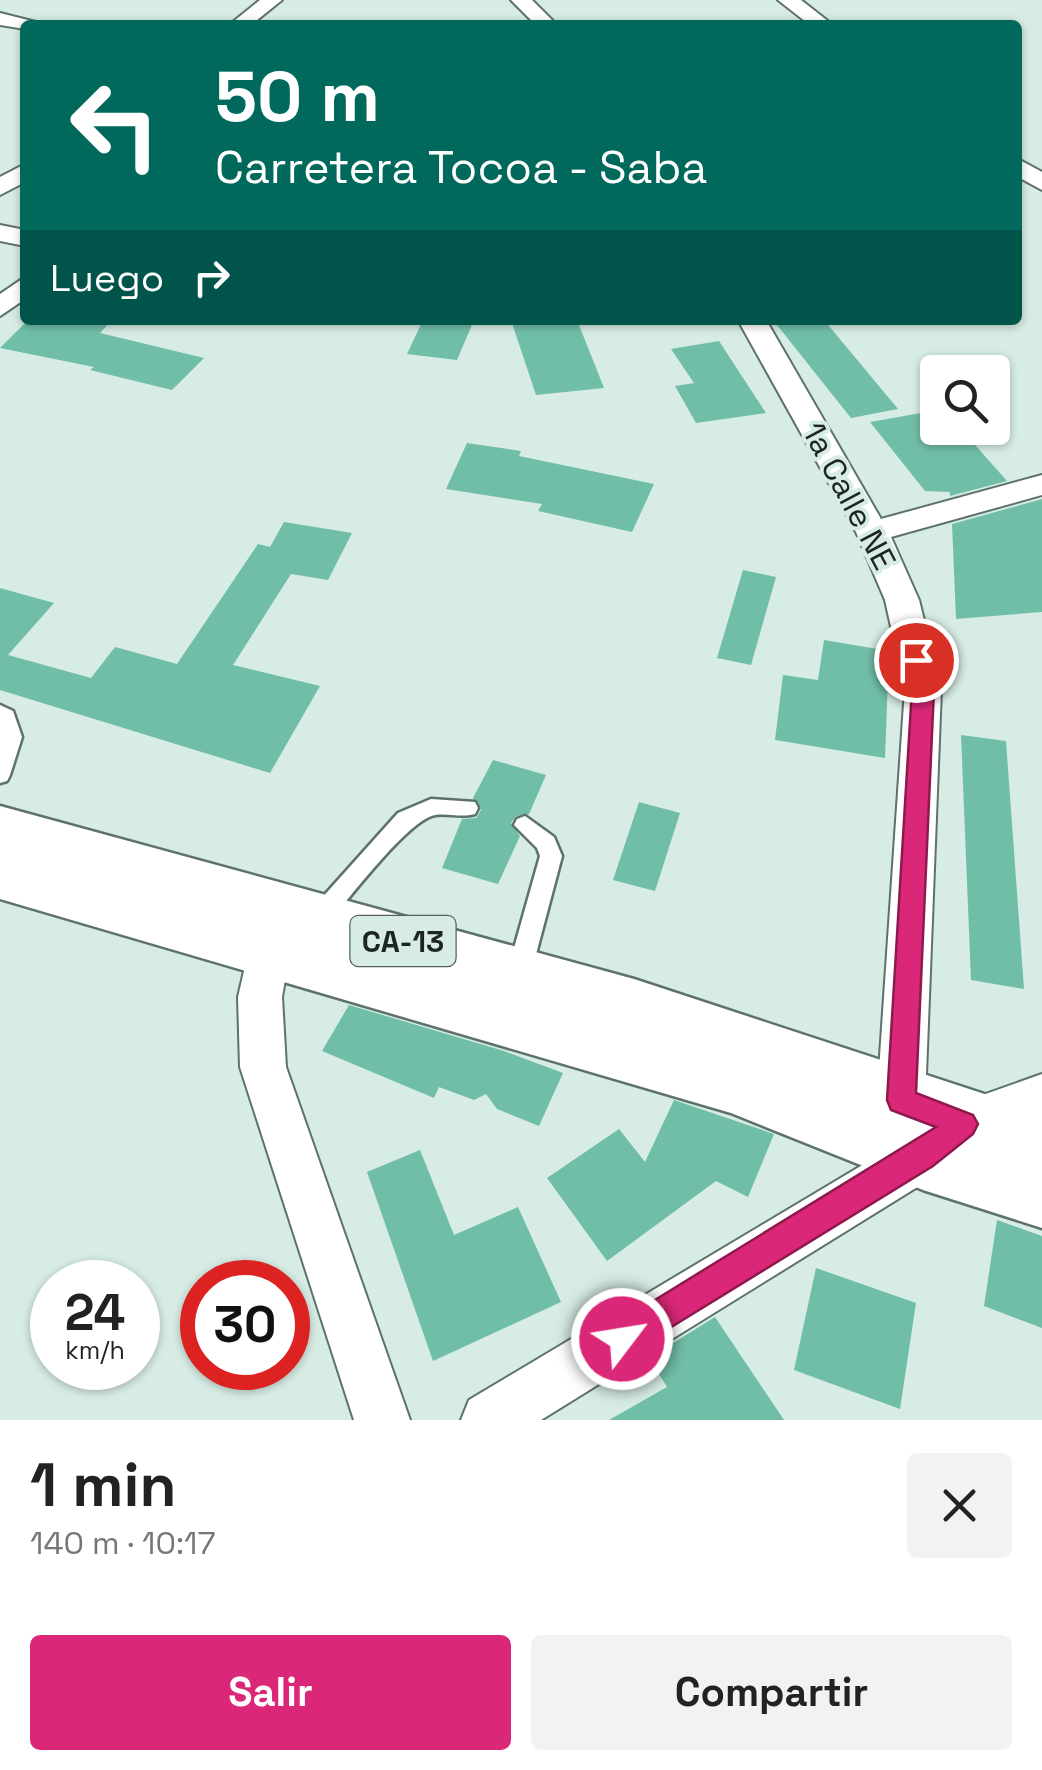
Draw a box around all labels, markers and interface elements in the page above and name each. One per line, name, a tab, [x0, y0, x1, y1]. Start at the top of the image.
text: 50 m	[215, 52, 380, 141]
icon: left	[50, 60, 180, 190]
text: Carretera Tocoa - Saba	[215, 139, 707, 196]
icon: right	[184, 250, 239, 305]
text: Luego	[50, 254, 164, 302]
map controls	[920, 355, 1010, 445]
button: search	[920, 355, 1010, 445]
street label: 1a Calle NE	[794, 416, 904, 576]
pin	[874, 618, 959, 703]
icon: arrive	[889, 633, 944, 688]
road number: CA-13	[350, 916, 456, 966]
speed limit sign: 30	[180, 1260, 310, 1390]
text: 24	[65, 1281, 125, 1345]
position arrow	[570, 1287, 674, 1391]
text: km/h	[65, 1334, 125, 1366]
text: 1 min	[30, 1447, 177, 1524]
button: close	[907, 1453, 1012, 1558]
text: 140 m · 10:17	[30, 1523, 215, 1563]
button: Salir	[30, 1635, 511, 1750]
button: Compartir	[531, 1635, 1012, 1750]

